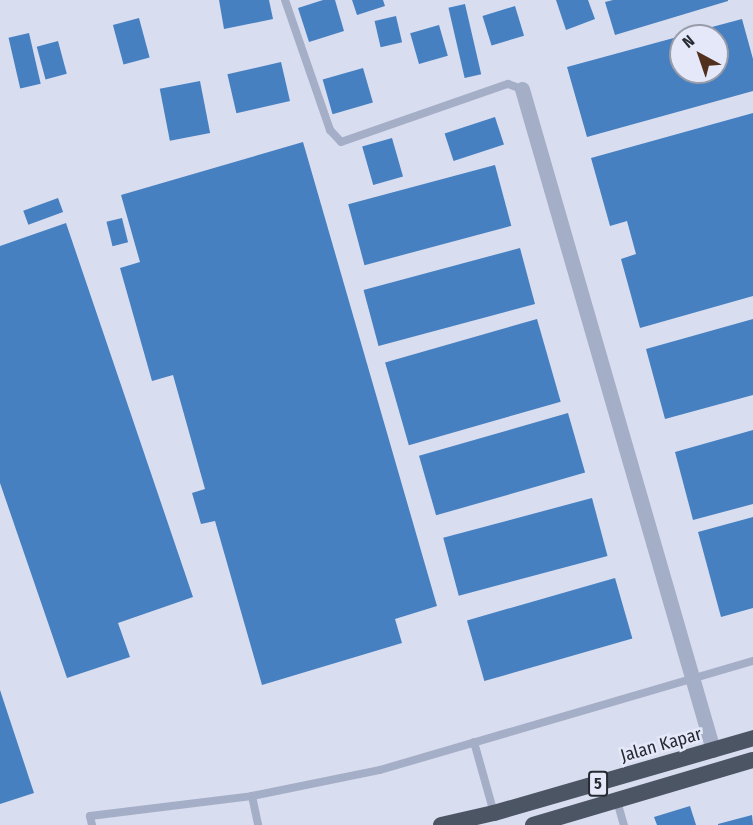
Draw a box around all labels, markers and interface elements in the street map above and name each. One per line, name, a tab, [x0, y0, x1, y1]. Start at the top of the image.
north arrow	[669, 24, 729, 84]
text: N	[679, 31, 698, 52]
street label: Jalan Kapar	[618, 723, 704, 767]
road number: 5	[588, 771, 608, 797]

